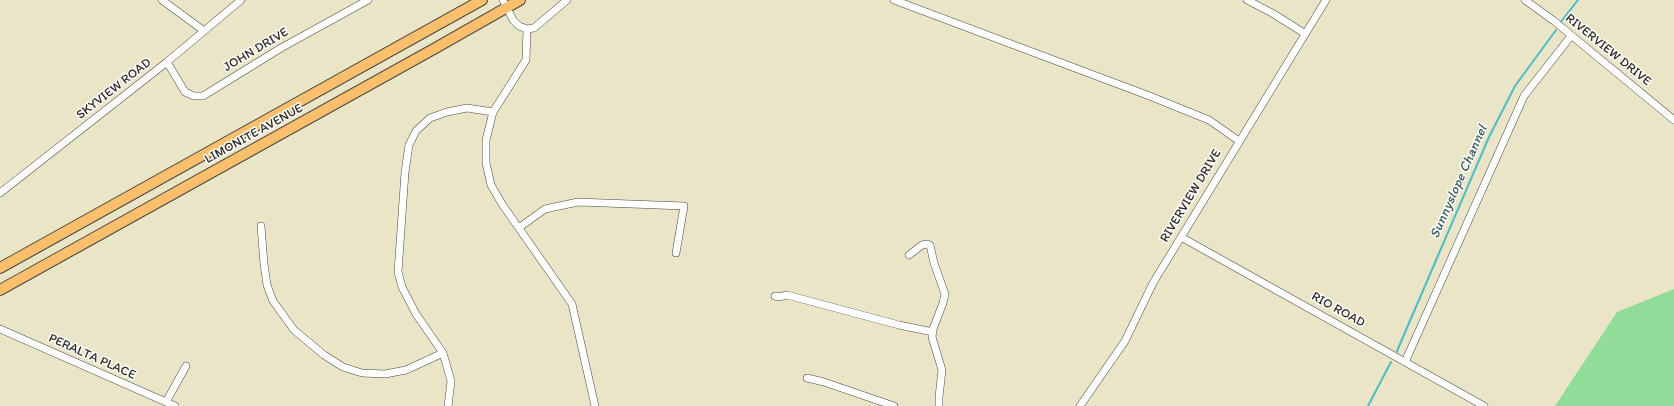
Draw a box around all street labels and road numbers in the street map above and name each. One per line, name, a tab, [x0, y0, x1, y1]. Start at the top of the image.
street label: RIVERVIEW DRIVE	[1562, 11, 1654, 89]
street label: JOHN DRIVE	[221, 25, 291, 75]
street label: SKYVIEW ROAD	[74, 55, 154, 123]
street label: LIMONITE AVENUE	[202, 101, 306, 167]
street label: RIVERVIEW DRIVE	[1157, 147, 1225, 245]
street label: RIO ROAD	[1308, 289, 1368, 331]
street label: PERALTA PLACE	[46, 331, 138, 383]

